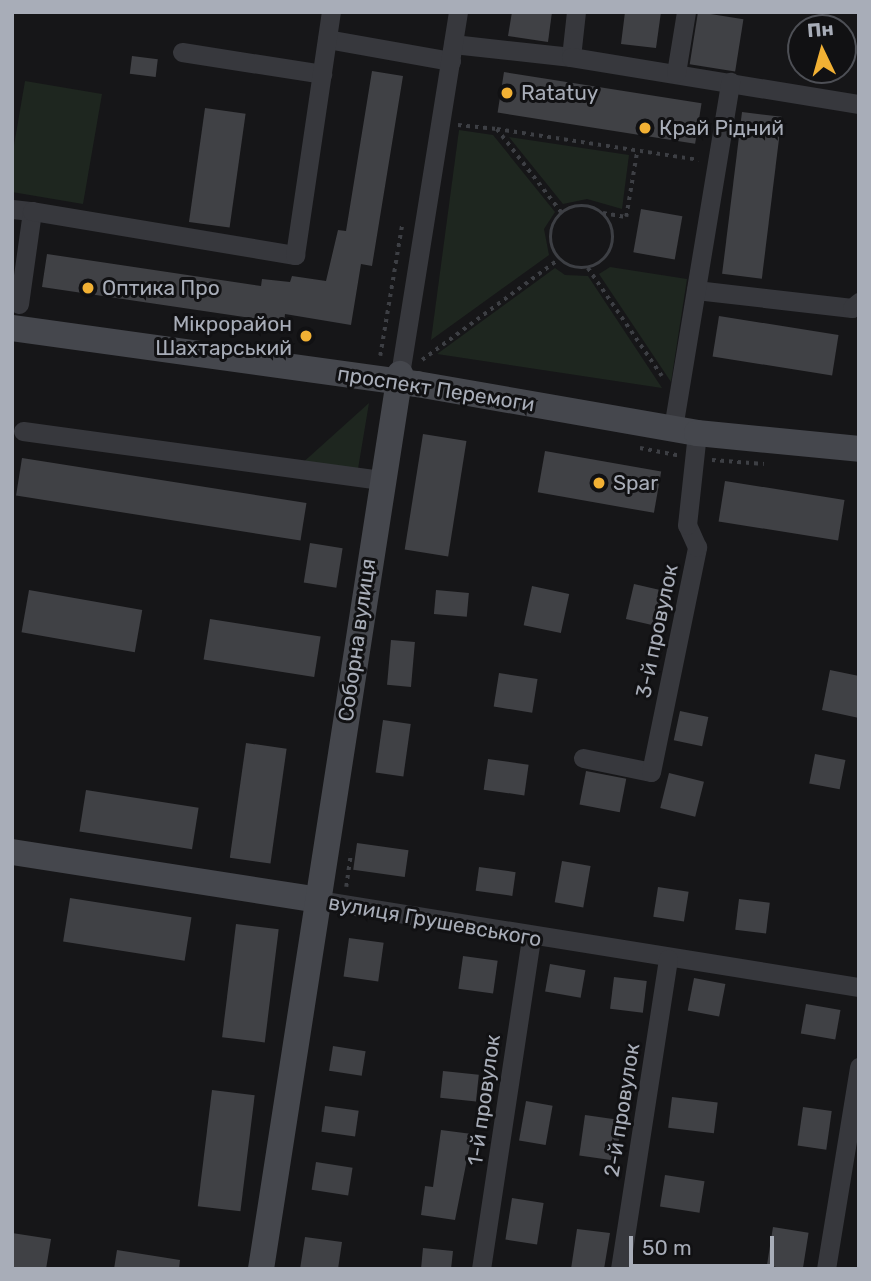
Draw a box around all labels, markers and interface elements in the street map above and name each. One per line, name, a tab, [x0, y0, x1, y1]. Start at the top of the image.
north arrow	[787, 14, 857, 84]
text: Пн	[806, 17, 834, 42]
place label: Ratatuy	[521, 80, 598, 106]
marker: Ratatuy	[499, 85, 515, 101]
place label: Край Рідний	[659, 115, 784, 141]
marker: Край Рідний	[637, 120, 653, 136]
place label: Оптика Про	[102, 275, 220, 301]
marker: Оптика Про	[80, 280, 96, 296]
place label: Мікрорайон Шахтарський	[155, 311, 292, 361]
marker: Мікрорайон Шахтарський	[298, 328, 314, 344]
street label: проспект Перемоги	[336, 361, 536, 417]
place label: Spar	[613, 470, 658, 496]
marker: Spar	[591, 475, 607, 491]
street label: Соборна вулиця	[333, 557, 381, 723]
street label: 3-й провулок	[631, 562, 683, 700]
street label: вулиця Грушевського	[327, 890, 543, 952]
street label: 1-й провулок	[462, 1033, 506, 1167]
street label: 2-й провулок	[599, 1041, 645, 1179]
scale bar	[633, 1222, 778, 1266]
text: 50 m	[642, 1235, 692, 1260]

